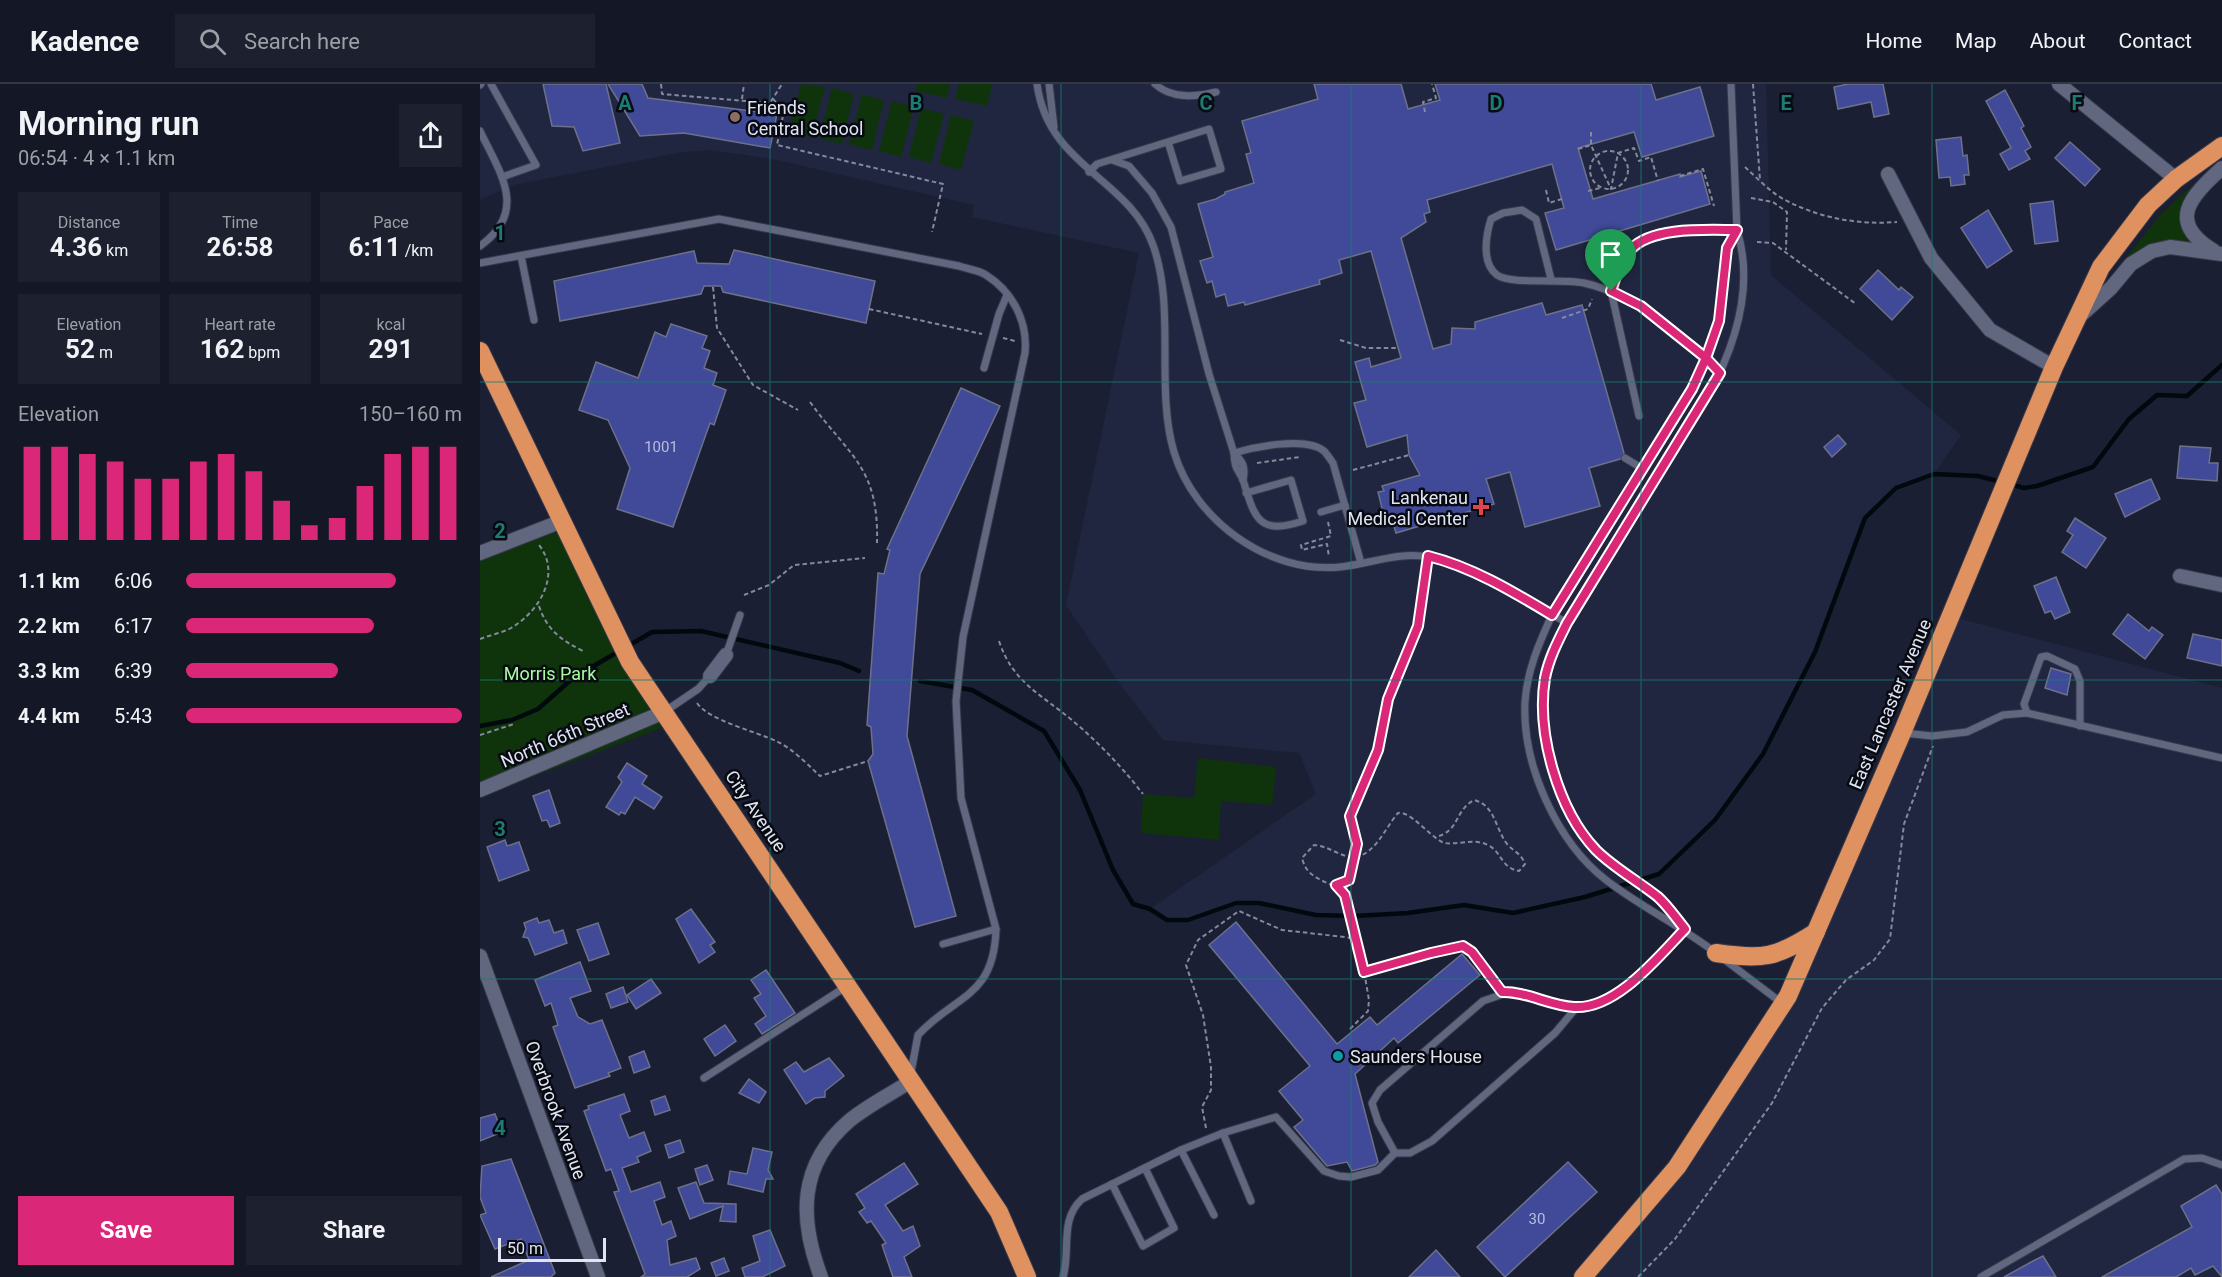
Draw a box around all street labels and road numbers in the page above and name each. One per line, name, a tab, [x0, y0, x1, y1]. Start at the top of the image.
street label: East Lancaster Avenue	[1845, 616, 1935, 792]
street label: North 66th Street	[497, 698, 633, 772]
street label: City Avenue	[721, 766, 791, 856]
street label: Overbrook Avenue	[521, 1038, 591, 1182]

